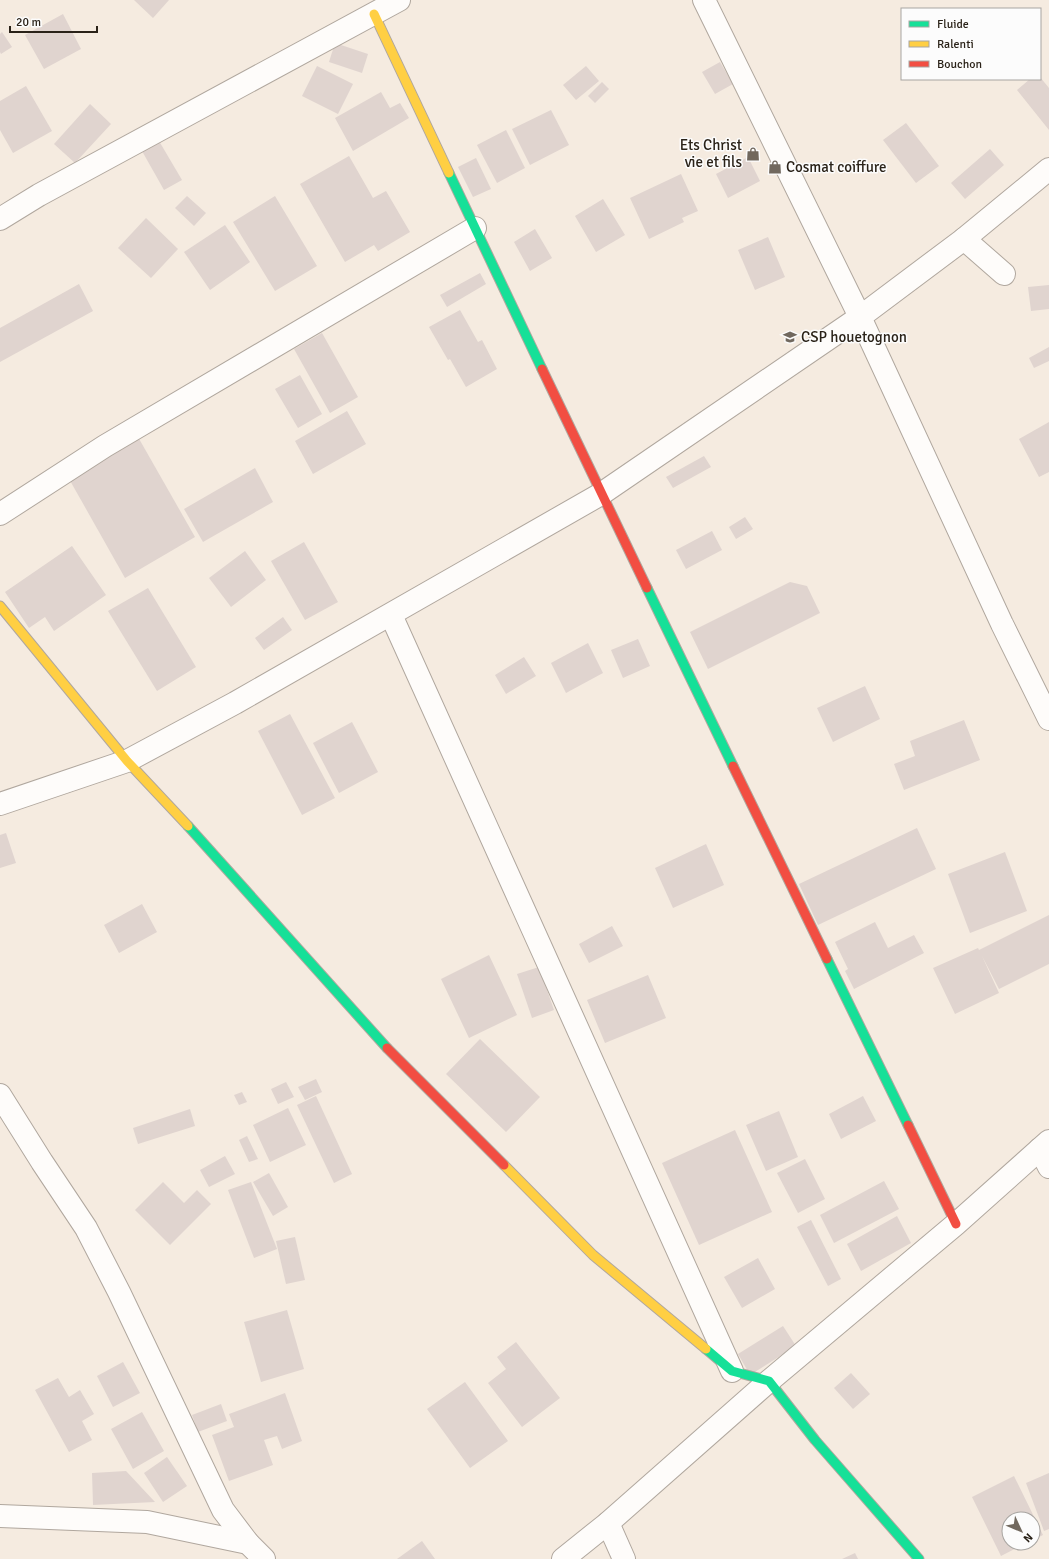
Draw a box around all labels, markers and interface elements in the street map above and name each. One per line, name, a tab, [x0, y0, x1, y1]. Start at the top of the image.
scale bar	[10, 8, 97, 34]
legend	[901, 8, 1041, 80]
text: 20 m	[16, 15, 41, 30]
text: Fluide	[937, 17, 969, 32]
text: Ralenti	[937, 37, 974, 52]
text: Bouchon	[937, 57, 982, 72]
place label: Ets Christ vie et fils	[680, 136, 742, 171]
shop icon: Ets Christ vie et fils	[745, 146, 761, 162]
place label: Cosmat coiffure	[786, 158, 887, 176]
shop icon: Cosmat coiffure	[767, 159, 783, 175]
place label: CSP houetognon	[801, 328, 907, 346]
school or university icon: CSP houetognon	[782, 329, 798, 345]
north arrow	[1001, 1511, 1041, 1551]
text: N	[1020, 1530, 1035, 1545]

